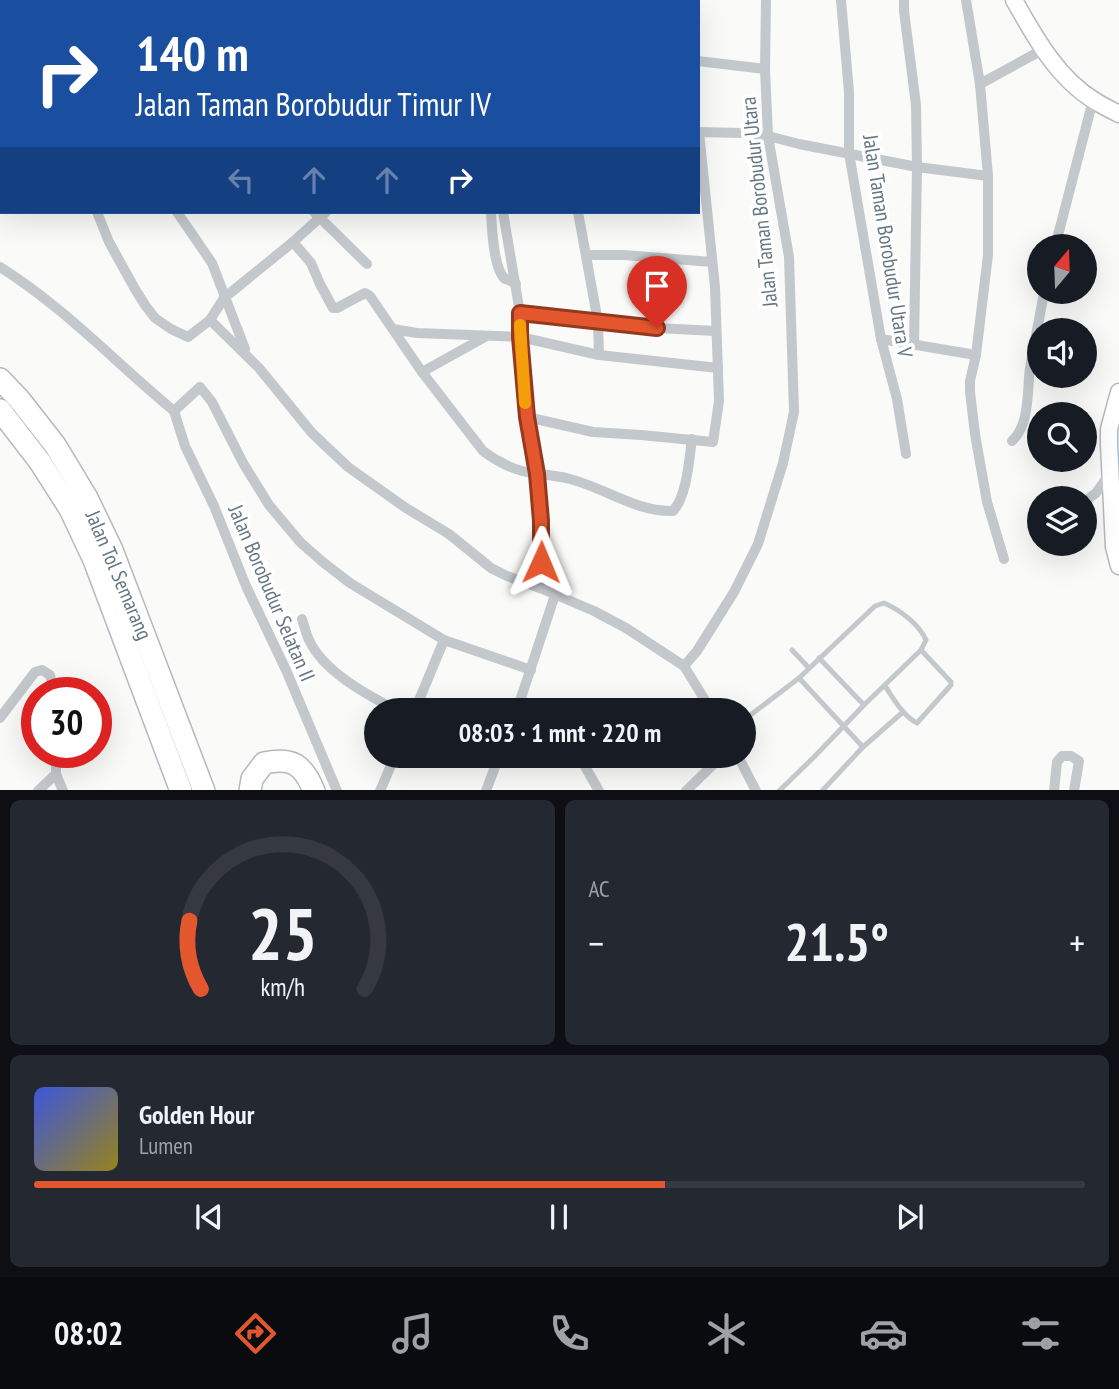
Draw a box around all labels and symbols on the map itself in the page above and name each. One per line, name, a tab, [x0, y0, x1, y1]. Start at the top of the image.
street label: Jalan Taman Borobudur Utara	[735, 96, 784, 309]
street label: Jalan Taman Borobudur Utara V	[857, 132, 919, 359]
north arrow	[1027, 234, 1097, 304]
pin	[627, 256, 687, 328]
street label: Jalan Borobudur Selatan II	[222, 500, 321, 685]
street label: Jalan Tol Semarang	[79, 505, 158, 644]
position arrow	[504, 525, 578, 599]
speed limit sign: 30	[21, 677, 112, 768]

